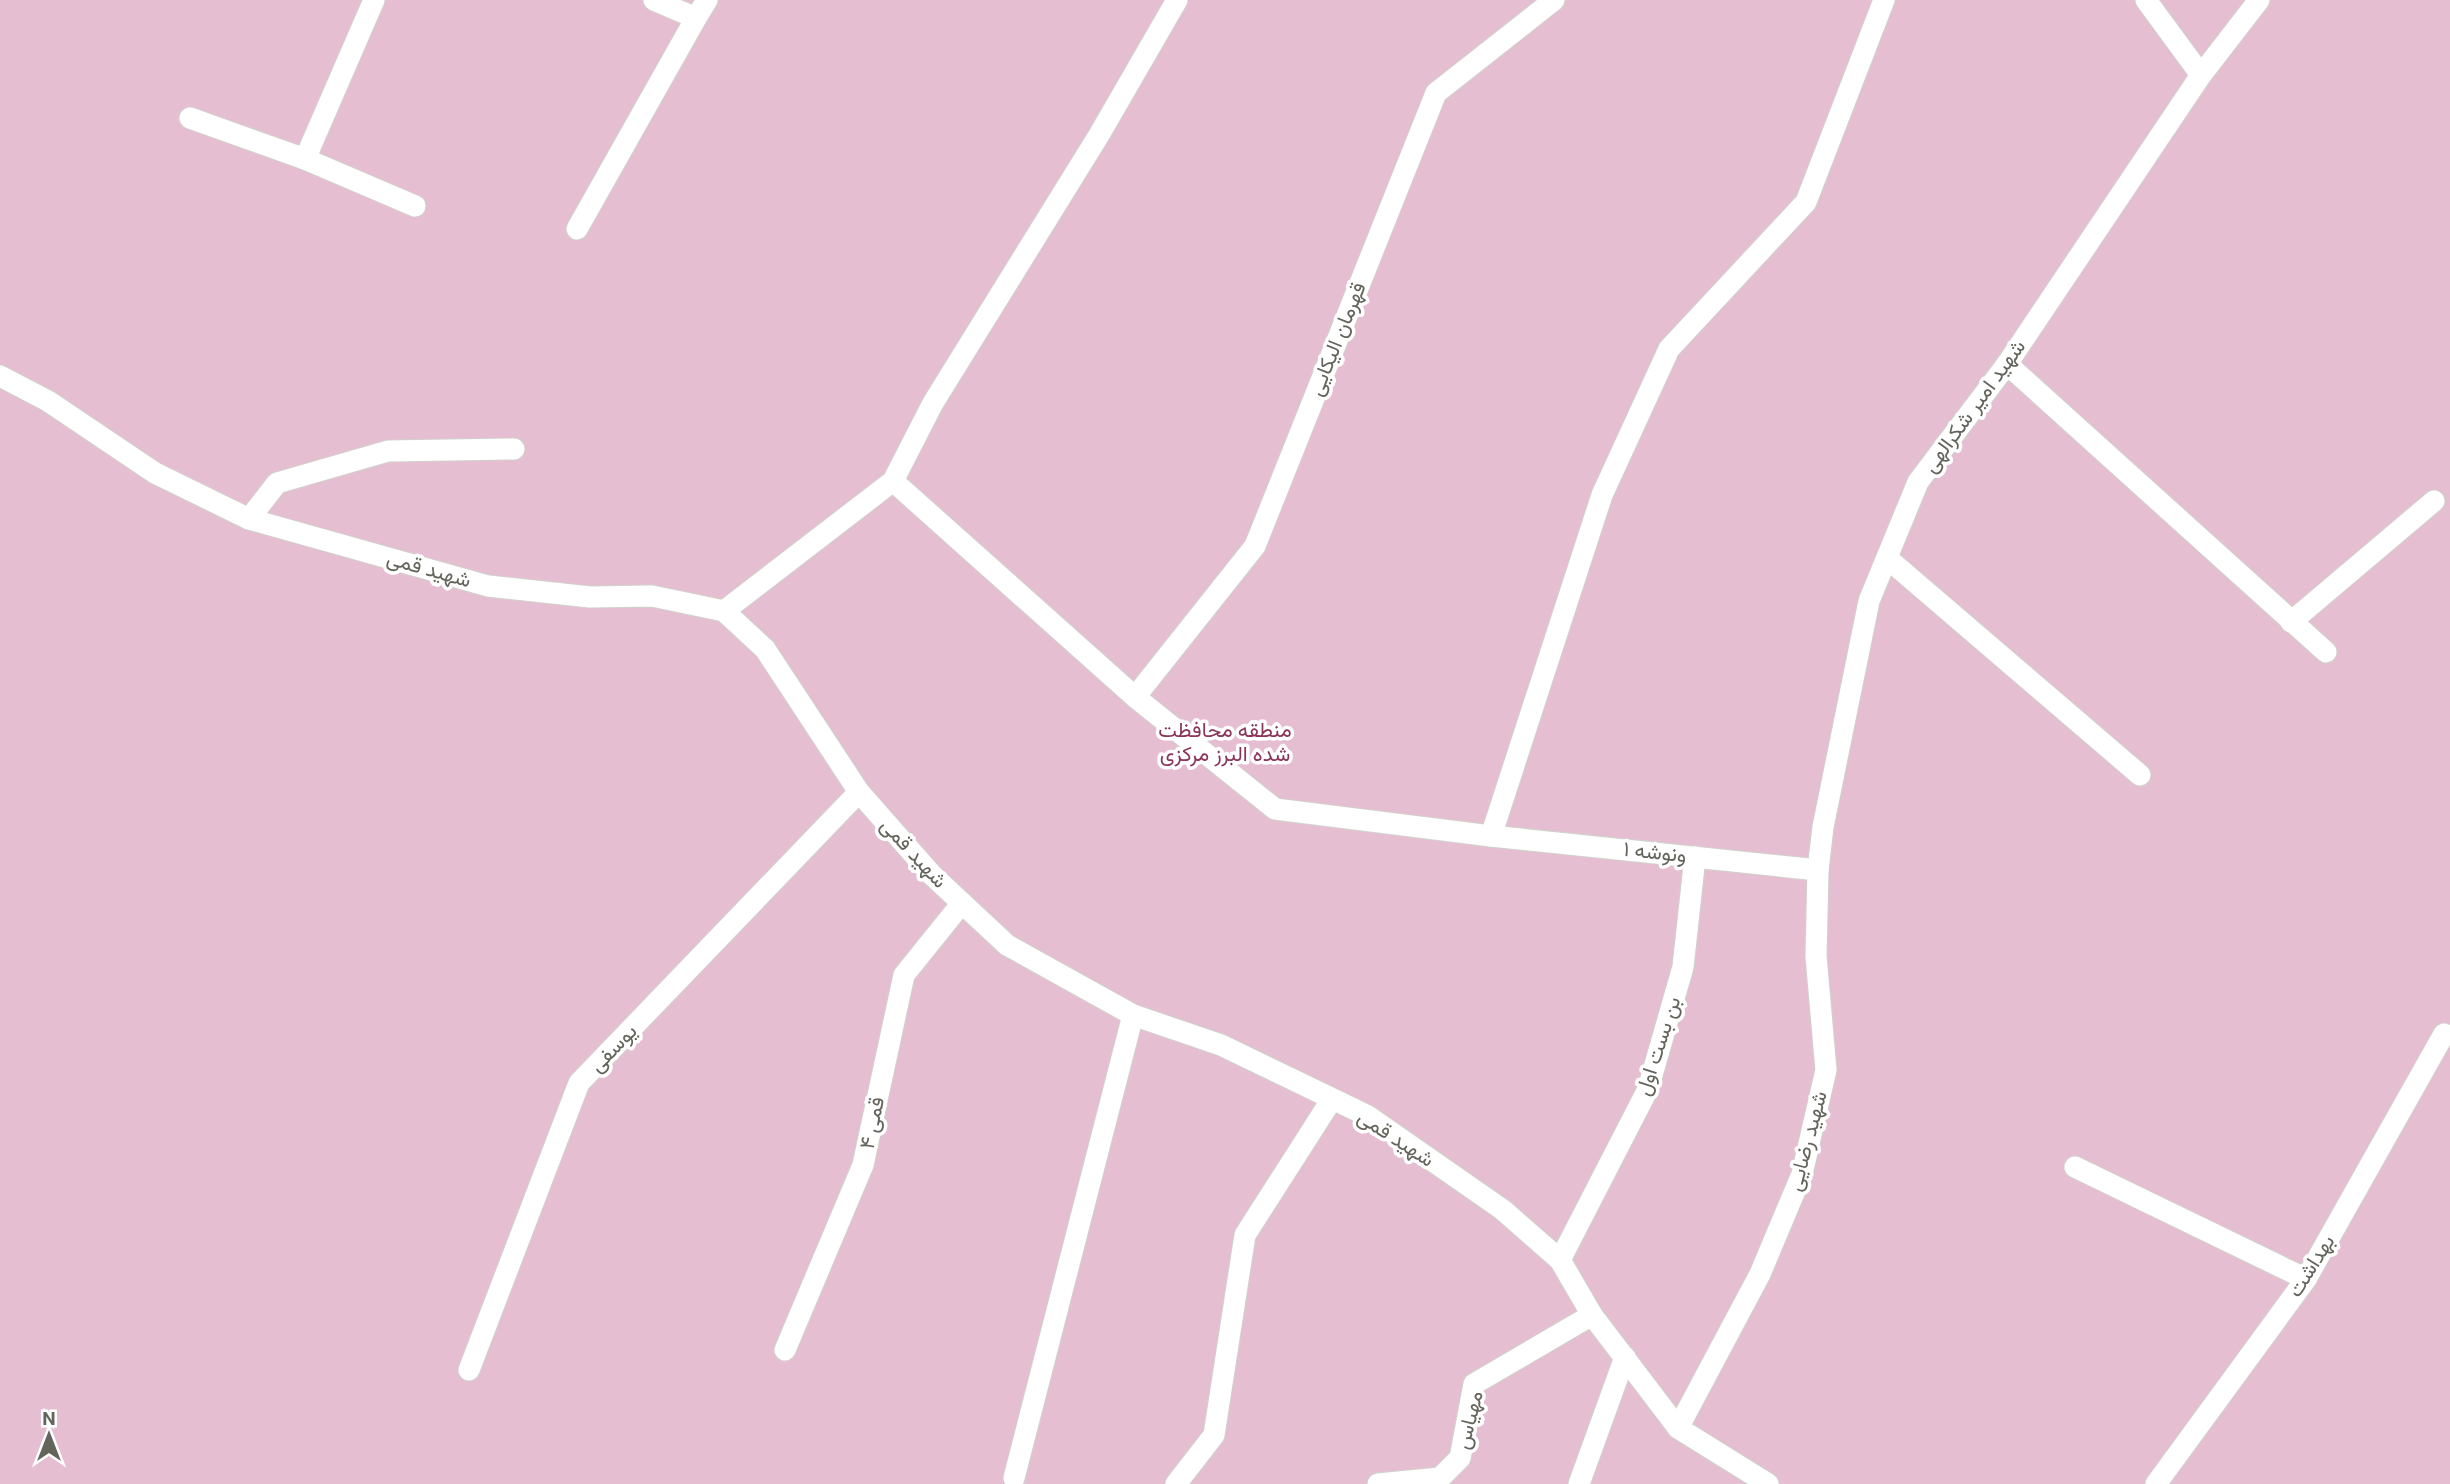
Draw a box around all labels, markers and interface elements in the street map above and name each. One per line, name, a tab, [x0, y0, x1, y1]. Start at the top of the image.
street label: قهرمان الیکایی	[1303, 279, 1372, 400]
street label: شهید امیر شکرالهی	[1918, 335, 2031, 478]
street label: شهید قمی	[384, 546, 474, 593]
park label: منطقه محافظت شده البرز مرکزی	[1158, 718, 1292, 767]
street label: شهید قمی	[875, 813, 952, 894]
street label: ونوشه ۱	[1622, 837, 1688, 868]
street label: بن بست اول	[1631, 993, 1686, 1099]
street label: یوسفی	[584, 1019, 642, 1078]
street label: شهید رضایی	[1782, 1088, 1833, 1194]
street label: قمی ۴	[855, 1095, 889, 1151]
street label: شهید قمی	[1353, 1104, 1439, 1172]
street label: بهداشت	[2283, 1230, 2340, 1302]
street label: مهیاس	[1450, 1388, 1489, 1452]
north arrow	[14, 1400, 84, 1470]
text: N	[42, 1407, 56, 1430]

